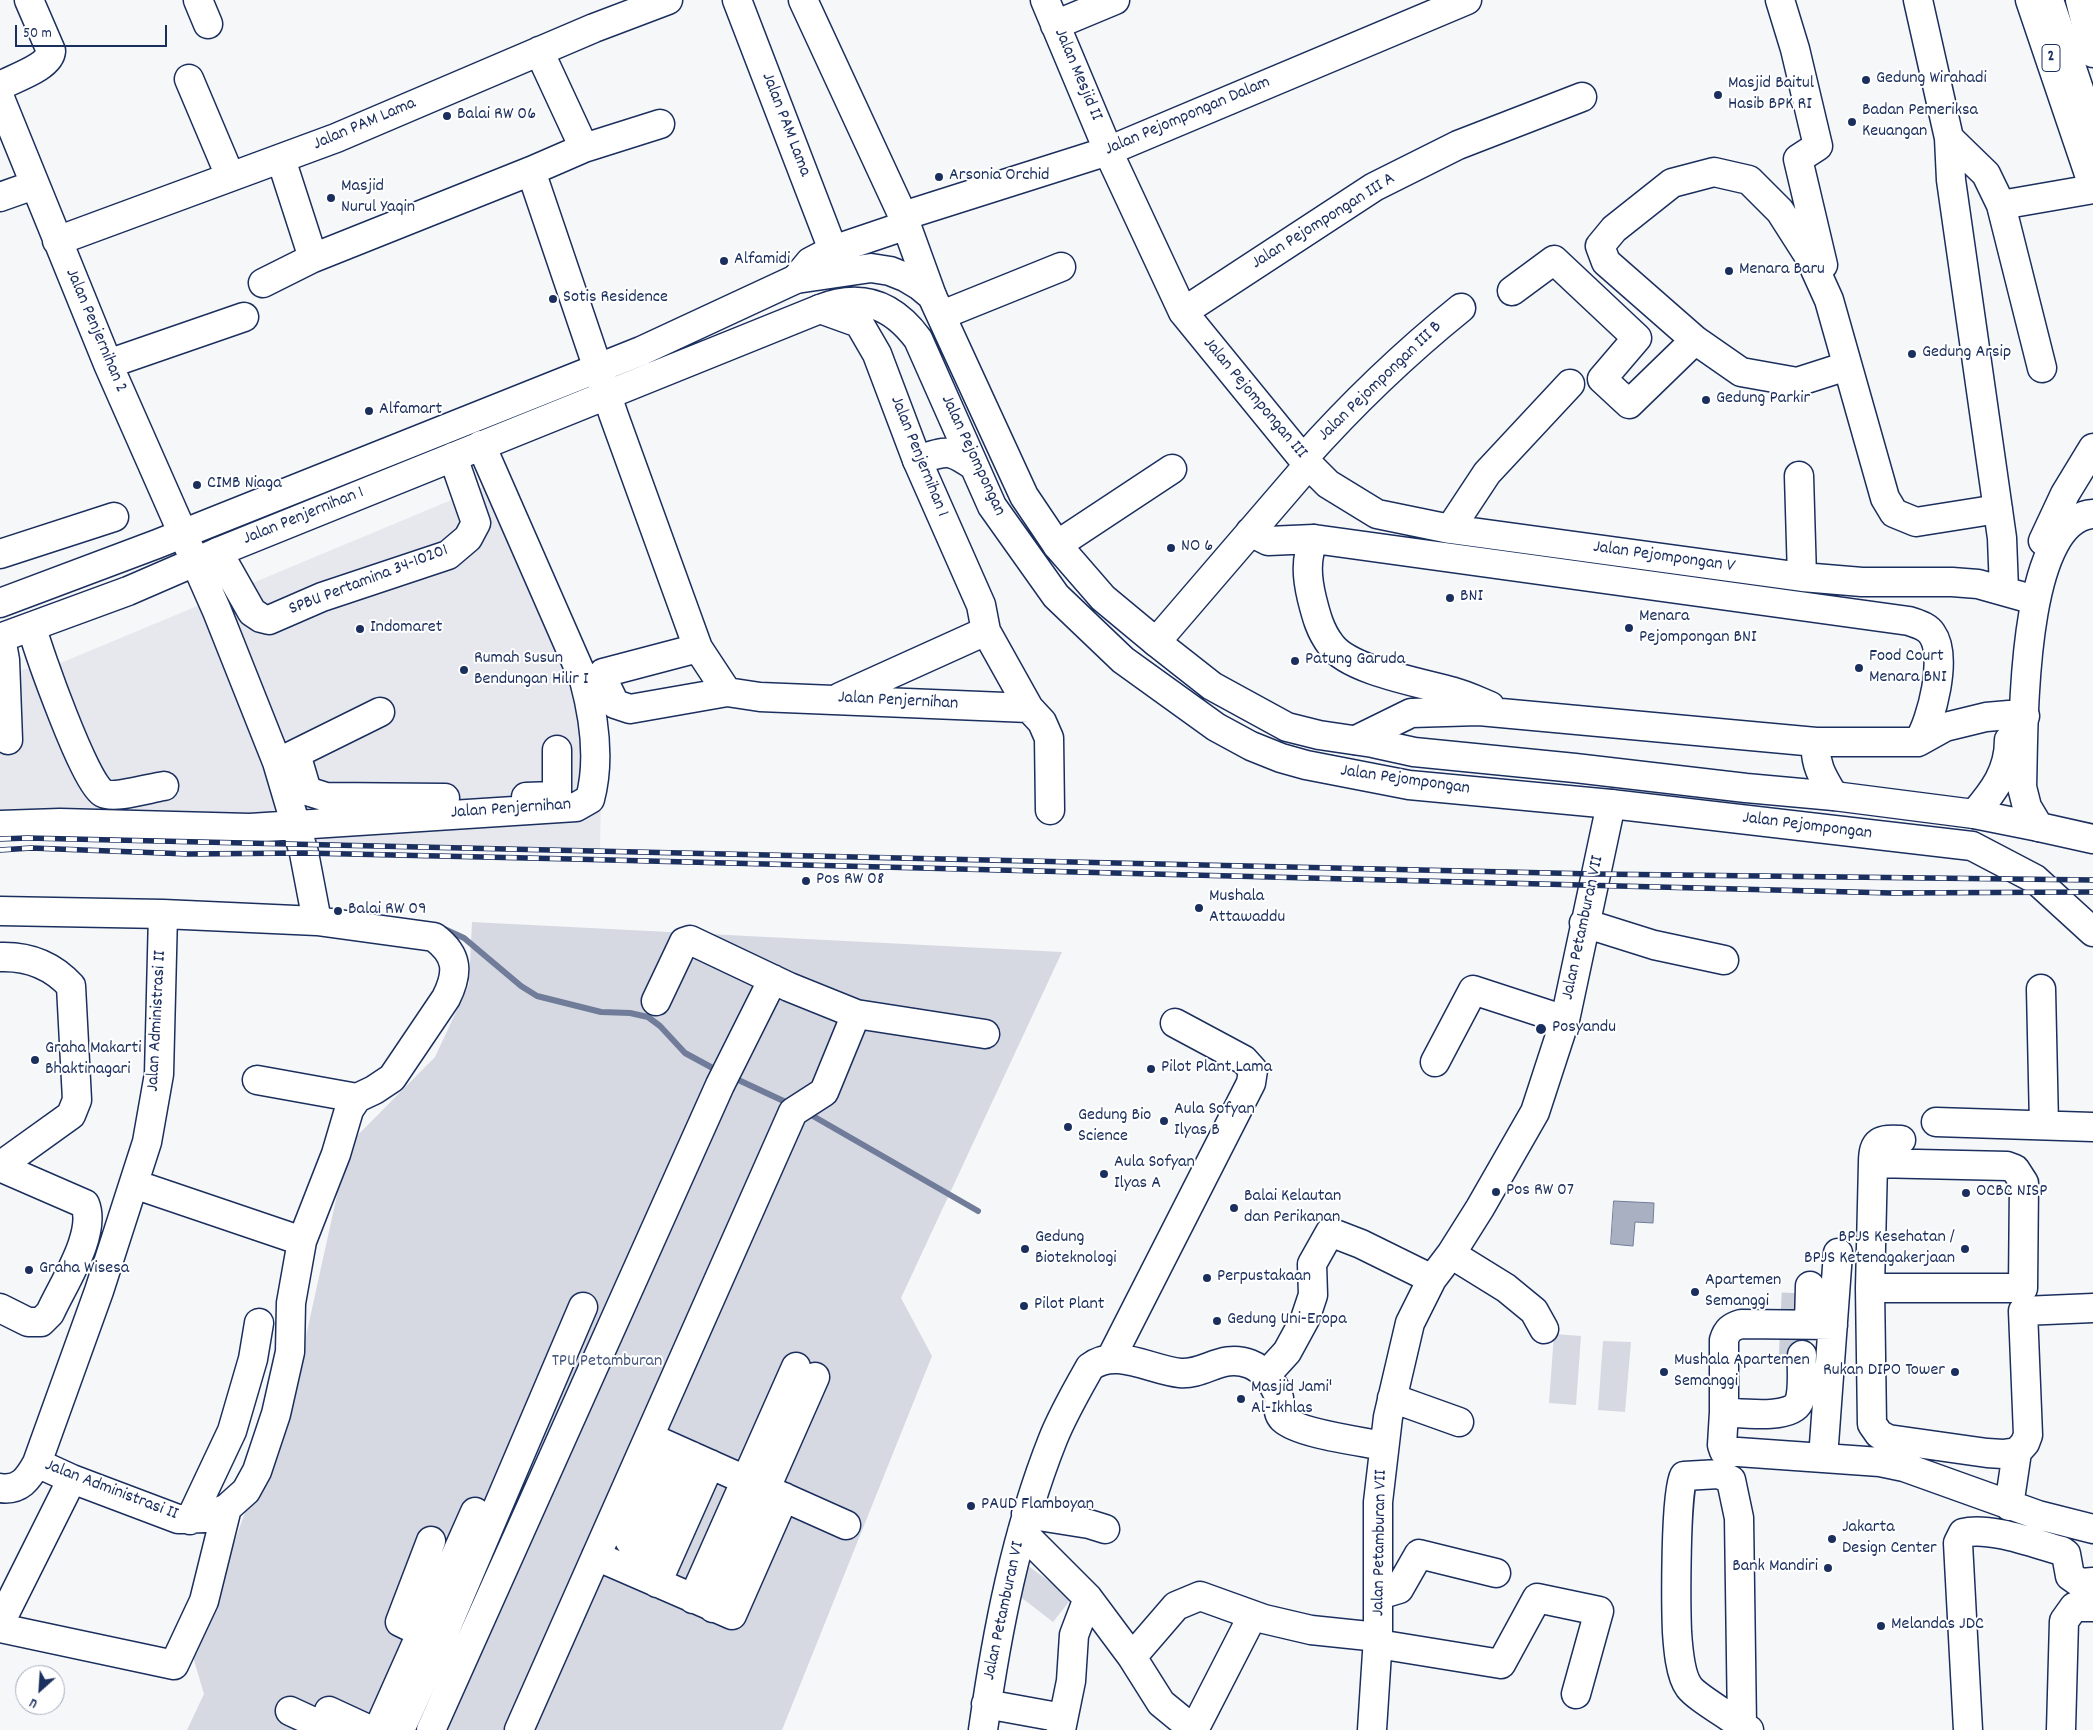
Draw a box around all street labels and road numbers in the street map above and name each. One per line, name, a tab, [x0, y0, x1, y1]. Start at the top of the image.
street label: Jalan Mesjid II	[1048, 26, 1106, 124]
road number: 2	[2042, 44, 2060, 72]
street label: Jalan PAM Lama	[755, 70, 815, 180]
street label: Jalan Pejompongan Dalam	[1102, 72, 1274, 162]
street label: Jalan PAM Lama	[310, 94, 420, 156]
street label: Jalan Pejompongan III A	[1248, 169, 1400, 275]
street label: Jalan Penjernihan 2	[59, 266, 131, 396]
street label: Jalan Pejompongan III B	[1314, 317, 1448, 447]
street label: Jalan Pejompongan III	[1197, 334, 1311, 464]
street label: Jalan Pejompongan	[935, 392, 1009, 520]
street label: Jalan Penjernihan 1	[884, 393, 952, 521]
street label: Jalan Penjernihan 1	[240, 483, 368, 551]
street label: Jalan Pejompongan V	[1592, 537, 1736, 579]
street label: SPBU Pertamina 34-10201	[286, 541, 452, 621]
street label: Jalan Penjernihan	[837, 688, 959, 716]
street label: Jalan Pejompongan	[1339, 761, 1471, 801]
street label: Jalan Penjernihan	[450, 795, 572, 825]
street label: Jalan Pejompongan	[1741, 808, 1873, 846]
street label: Jalan Petamburan VII	[1558, 854, 1610, 1002]
street label: Jalan Administrasi II	[144, 950, 172, 1092]
street label: Jalan Administrasi II	[41, 1456, 181, 1526]
street label: Jalan Petamburan VII	[1369, 1470, 1393, 1616]
street label: Jalan Petamburan VI	[980, 1540, 1030, 1682]

